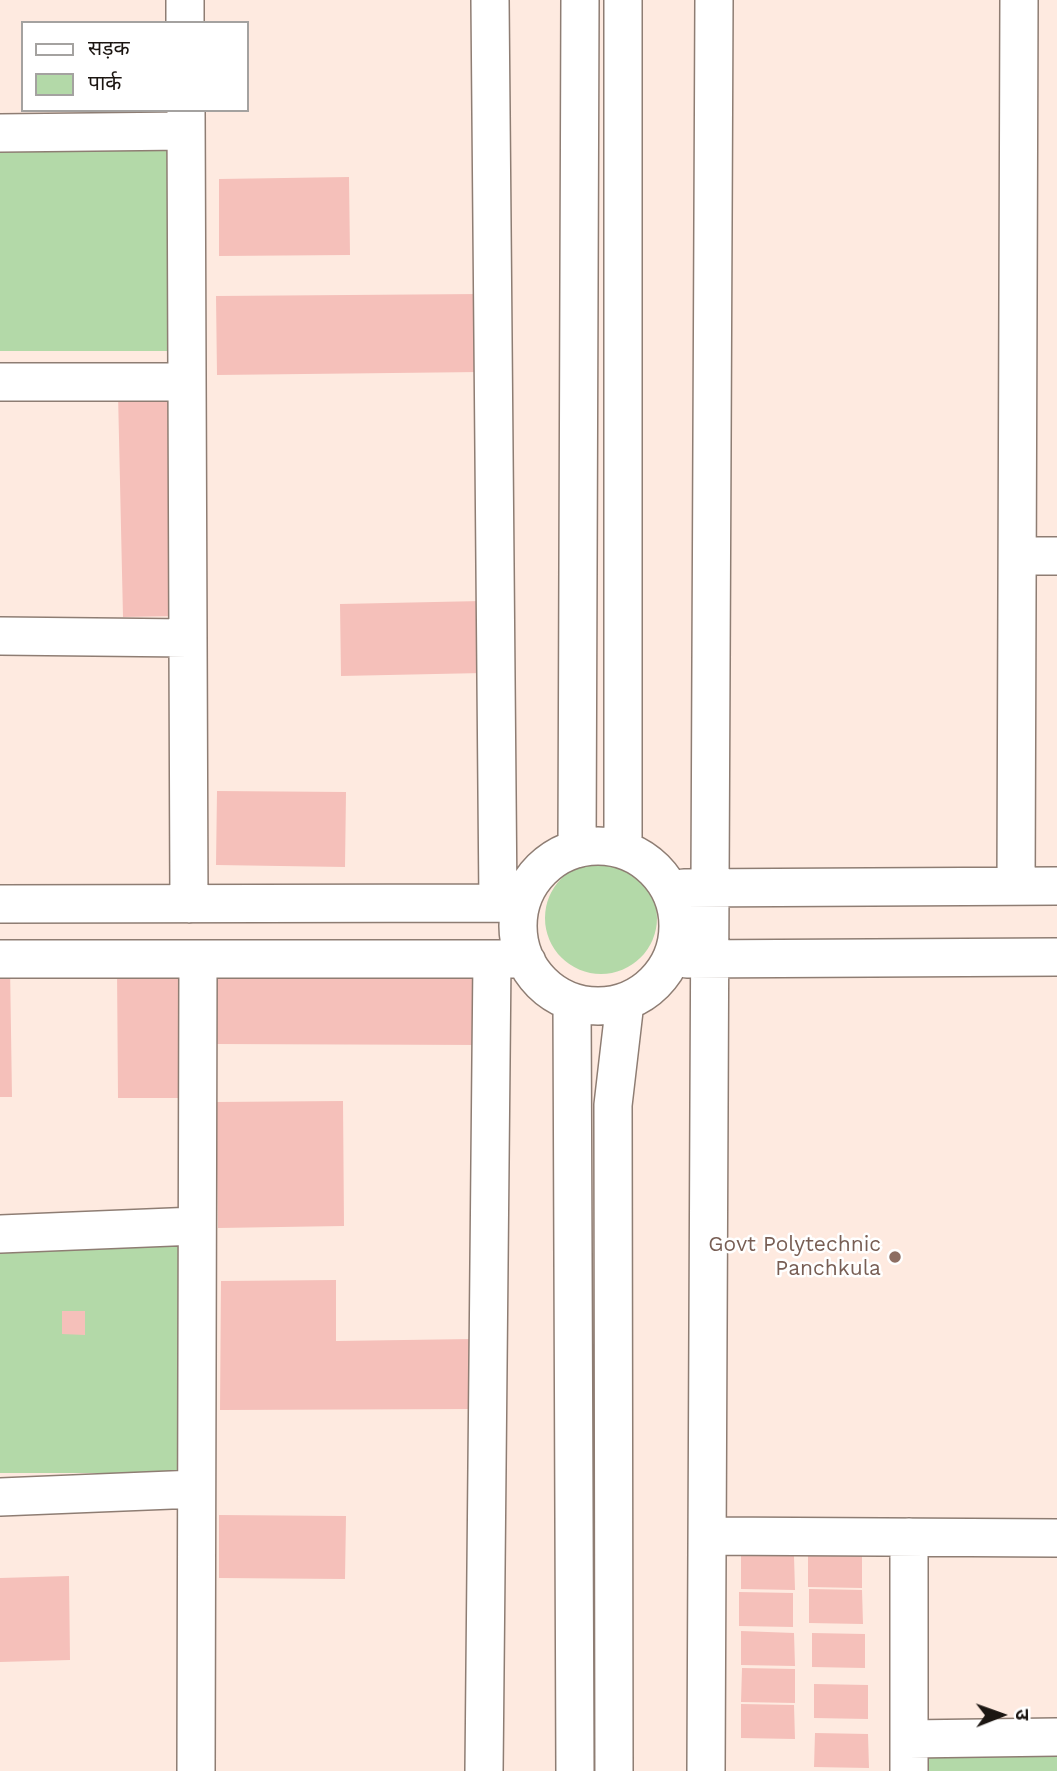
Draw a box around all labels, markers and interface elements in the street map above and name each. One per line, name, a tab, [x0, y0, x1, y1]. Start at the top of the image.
legend	[21, 21, 248, 112]
text: सड़क	[88, 35, 130, 60]
text: पार्क	[88, 70, 122, 95]
place label: Govt Polytechnic Panchkula	[708, 1232, 881, 1282]
marker: Govt Polytechnic Panchkula	[887, 1249, 903, 1265]
north arrow	[966, 1680, 1036, 1750]
text: उ	[1011, 1709, 1034, 1720]

